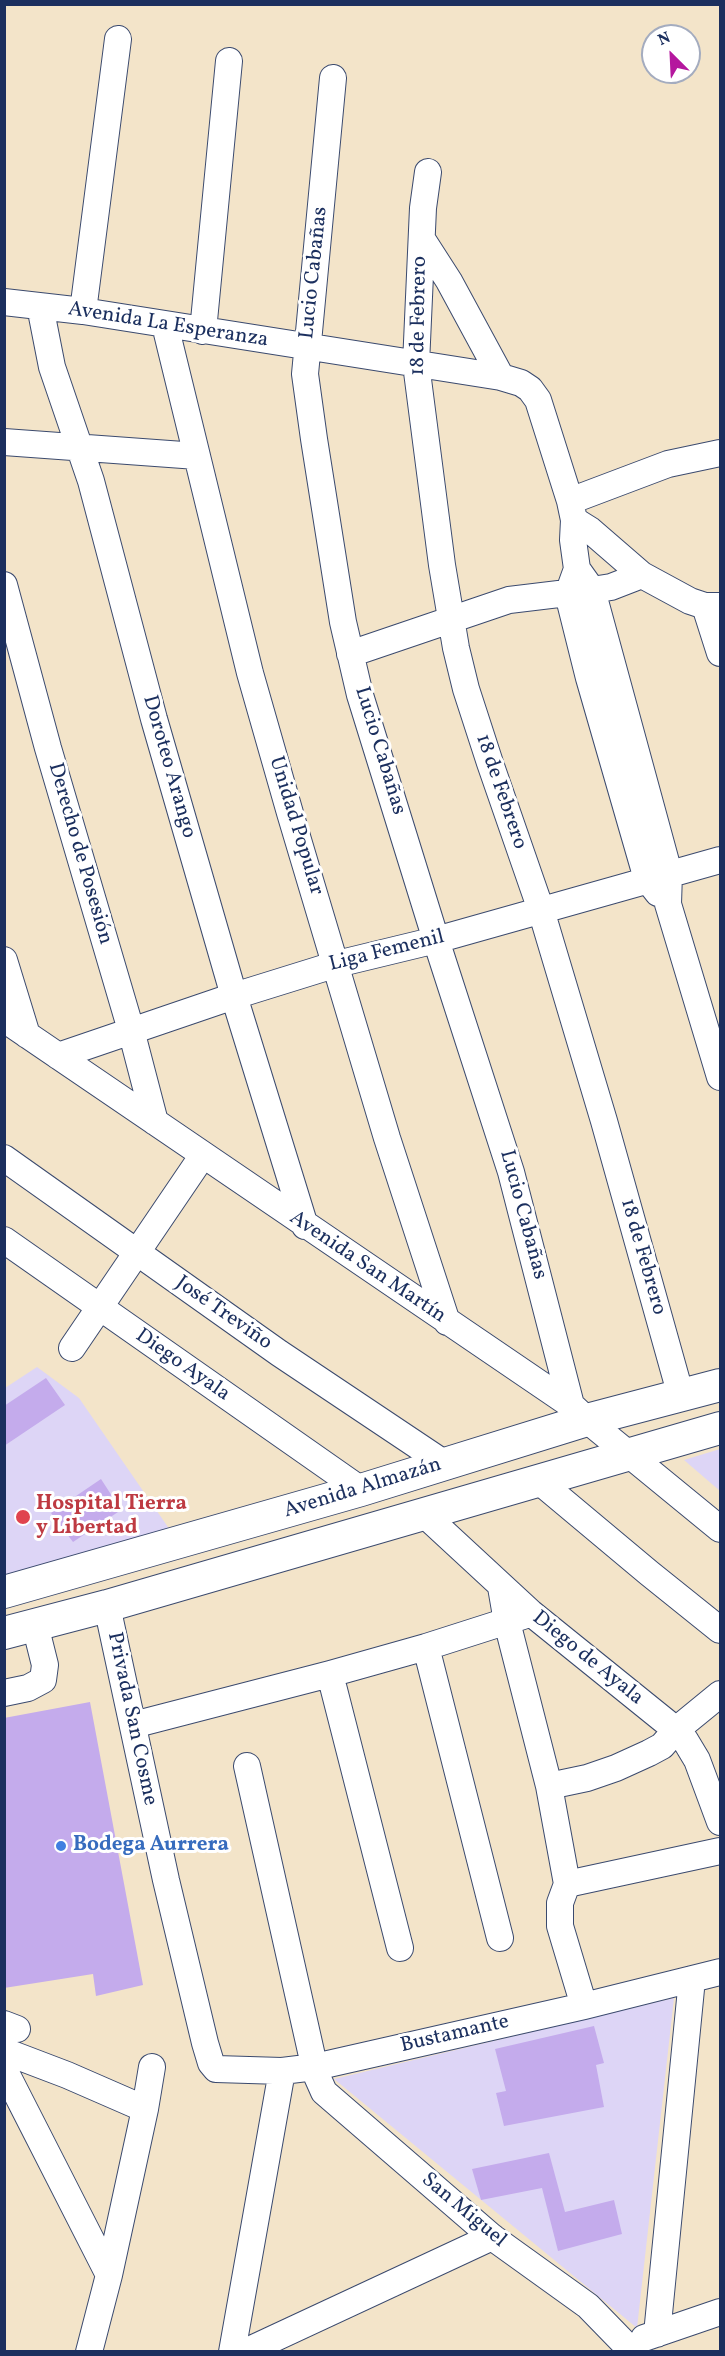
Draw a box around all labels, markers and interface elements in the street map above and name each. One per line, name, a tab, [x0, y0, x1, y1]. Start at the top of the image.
north arrow	[641, 24, 701, 84]
text: N	[655, 27, 674, 52]
street label: Lucio Cabañas	[296, 206, 334, 340]
street label: 18 de Febrero	[406, 256, 434, 376]
street label: Avenida La Esperanza	[66, 298, 270, 354]
street label: Lucio Cabañas	[348, 684, 410, 818]
street label: Doroteo Arango	[136, 693, 200, 841]
street label: 18 de Febrero	[469, 731, 531, 853]
street label: Unidad Popular	[262, 754, 328, 898]
street label: Derecho de Posesión	[41, 760, 117, 948]
street label: Liga Femenil	[327, 926, 447, 978]
street label: Lucio Cabañas	[493, 1148, 551, 1282]
street label: 18 de Febrero	[613, 1196, 671, 1318]
street label: Avenida San Martín	[284, 1206, 450, 1330]
street label: José Treviño	[170, 1271, 276, 1357]
street label: Diego Ayala	[130, 1324, 234, 1408]
street label: Avenida Almazán	[281, 1453, 445, 1525]
place label: Hospital Tierra y Libertad	[36, 1492, 187, 1542]
marker: Hospital Tierra y Libertad	[14, 1508, 32, 1526]
street label: Diego de Ayala	[526, 1606, 648, 1712]
street label: Privada San Cosme	[100, 1630, 162, 1808]
place label: Bodega Aurrera	[73, 1833, 229, 1859]
marker: Bodega Aurrera	[54, 1839, 68, 1853]
street label: Bustamante	[398, 2010, 512, 2060]
street label: San Miguel	[415, 2168, 511, 2254]

